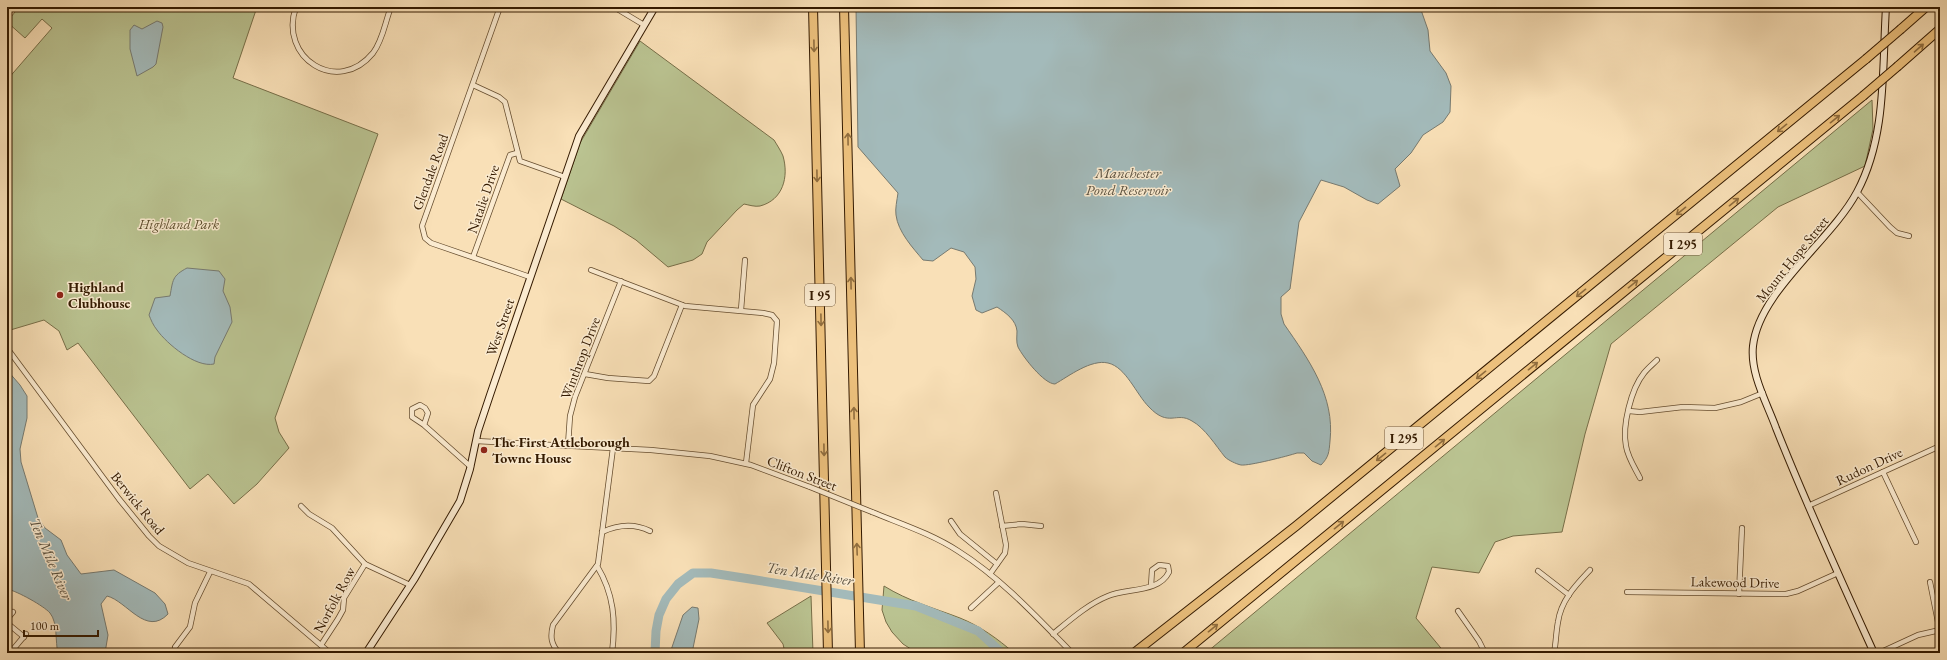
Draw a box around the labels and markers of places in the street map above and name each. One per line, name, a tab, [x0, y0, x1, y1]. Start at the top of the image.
place label: Highland Clubhouse	[68, 278, 131, 312]
marker: Highland Clubhouse	[55, 290, 65, 300]
place label: The First Attleborough Towne House	[492, 433, 630, 467]
marker: The First Attleborough Towne House	[479, 445, 489, 455]

